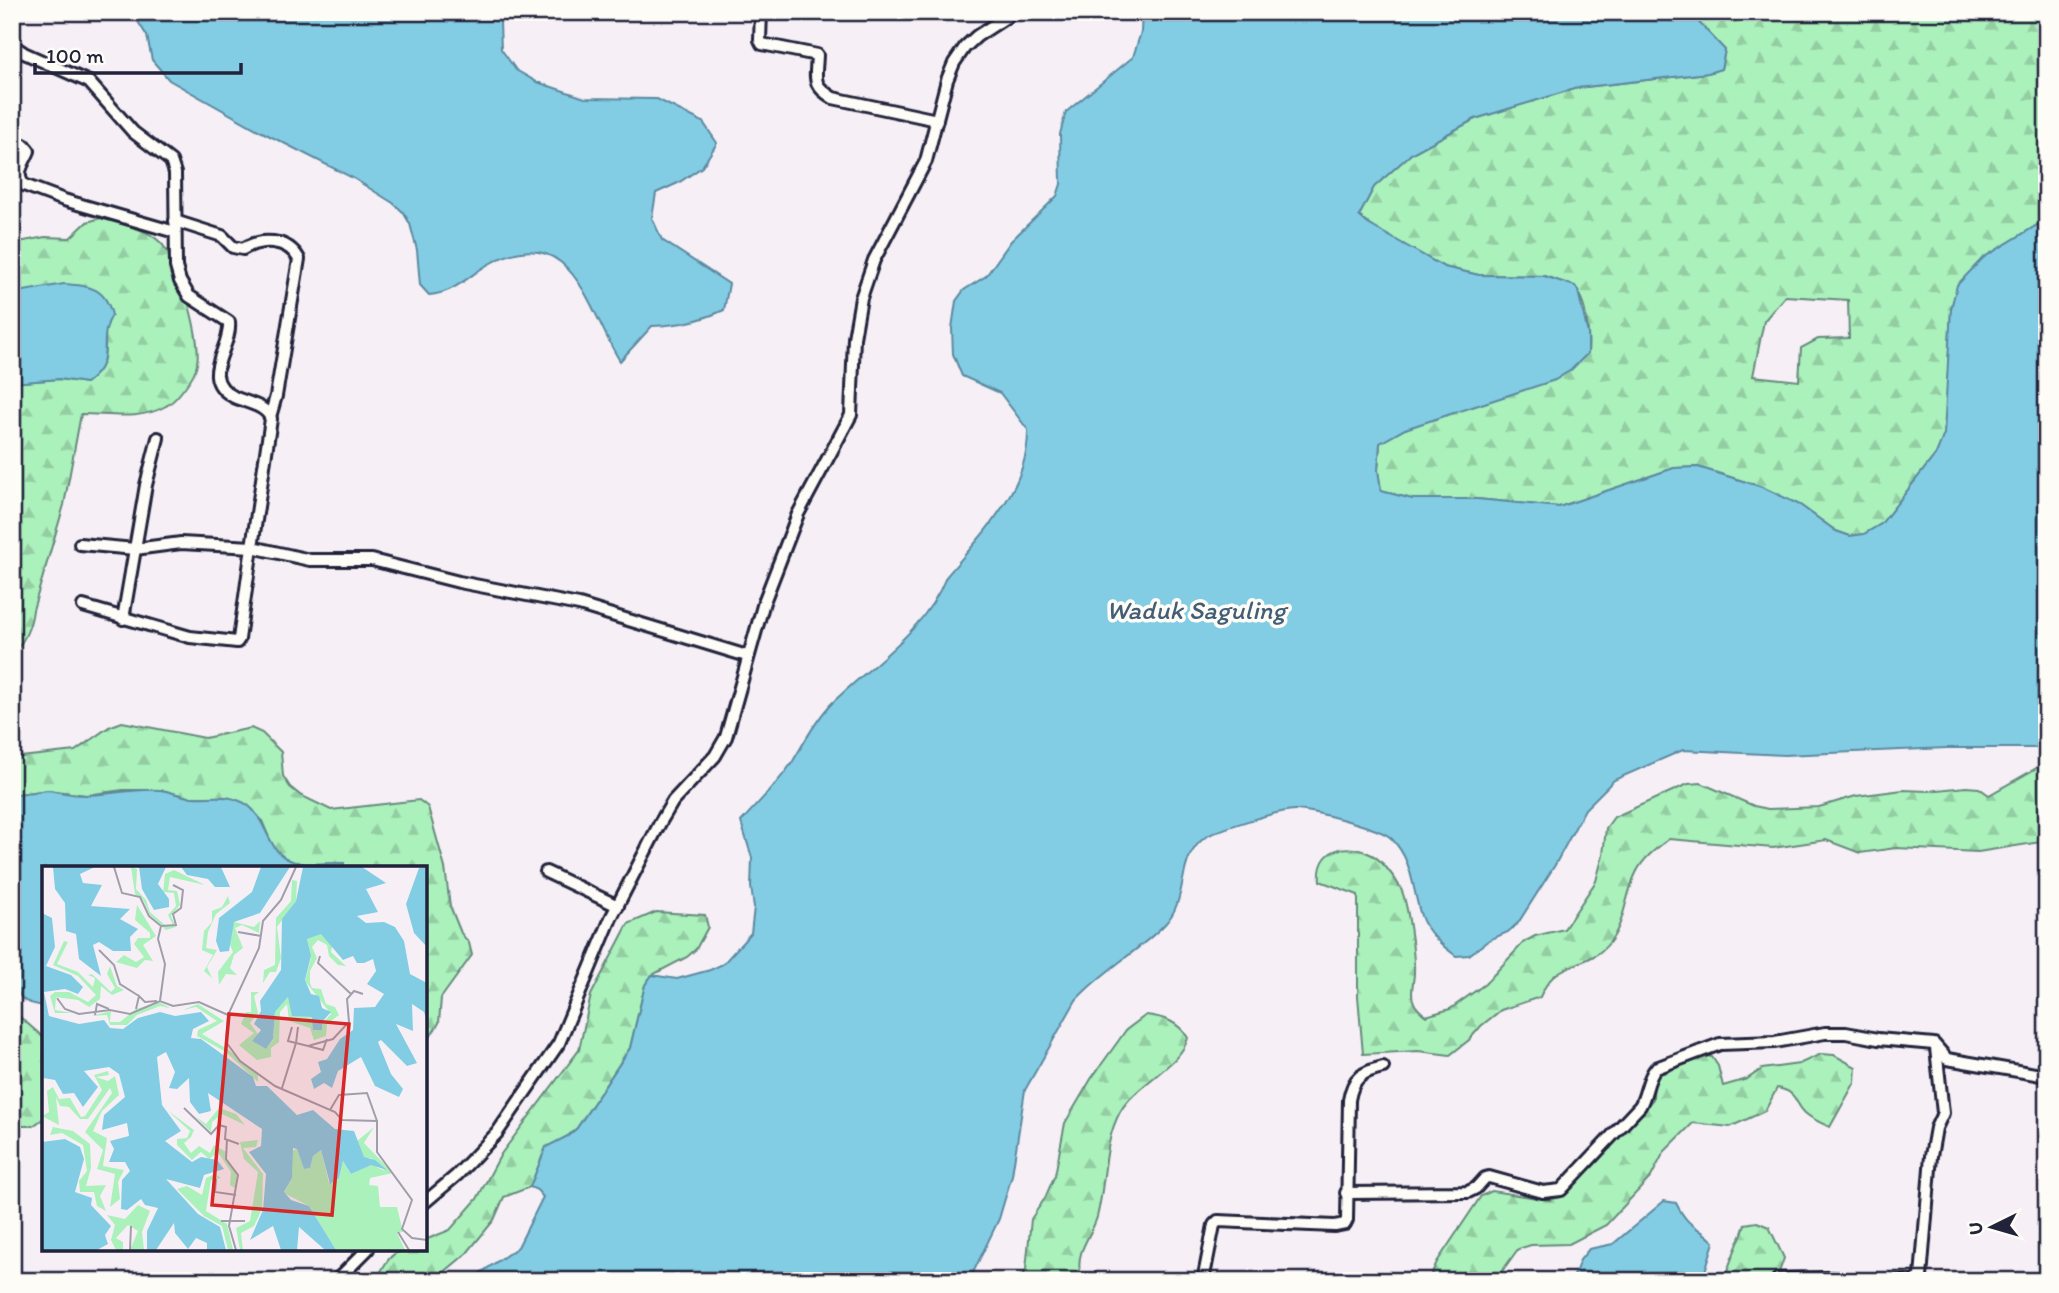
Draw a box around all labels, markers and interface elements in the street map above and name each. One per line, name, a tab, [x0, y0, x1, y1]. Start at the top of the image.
scale bar	[35, 32, 242, 76]
text: 100 m	[46, 43, 104, 68]
water label: Waduk Saguling	[1106, 594, 1289, 626]
inset map	[42, 866, 427, 1251]
north arrow	[1958, 1192, 2028, 1262]
text: U	[1964, 1221, 1988, 1236]

